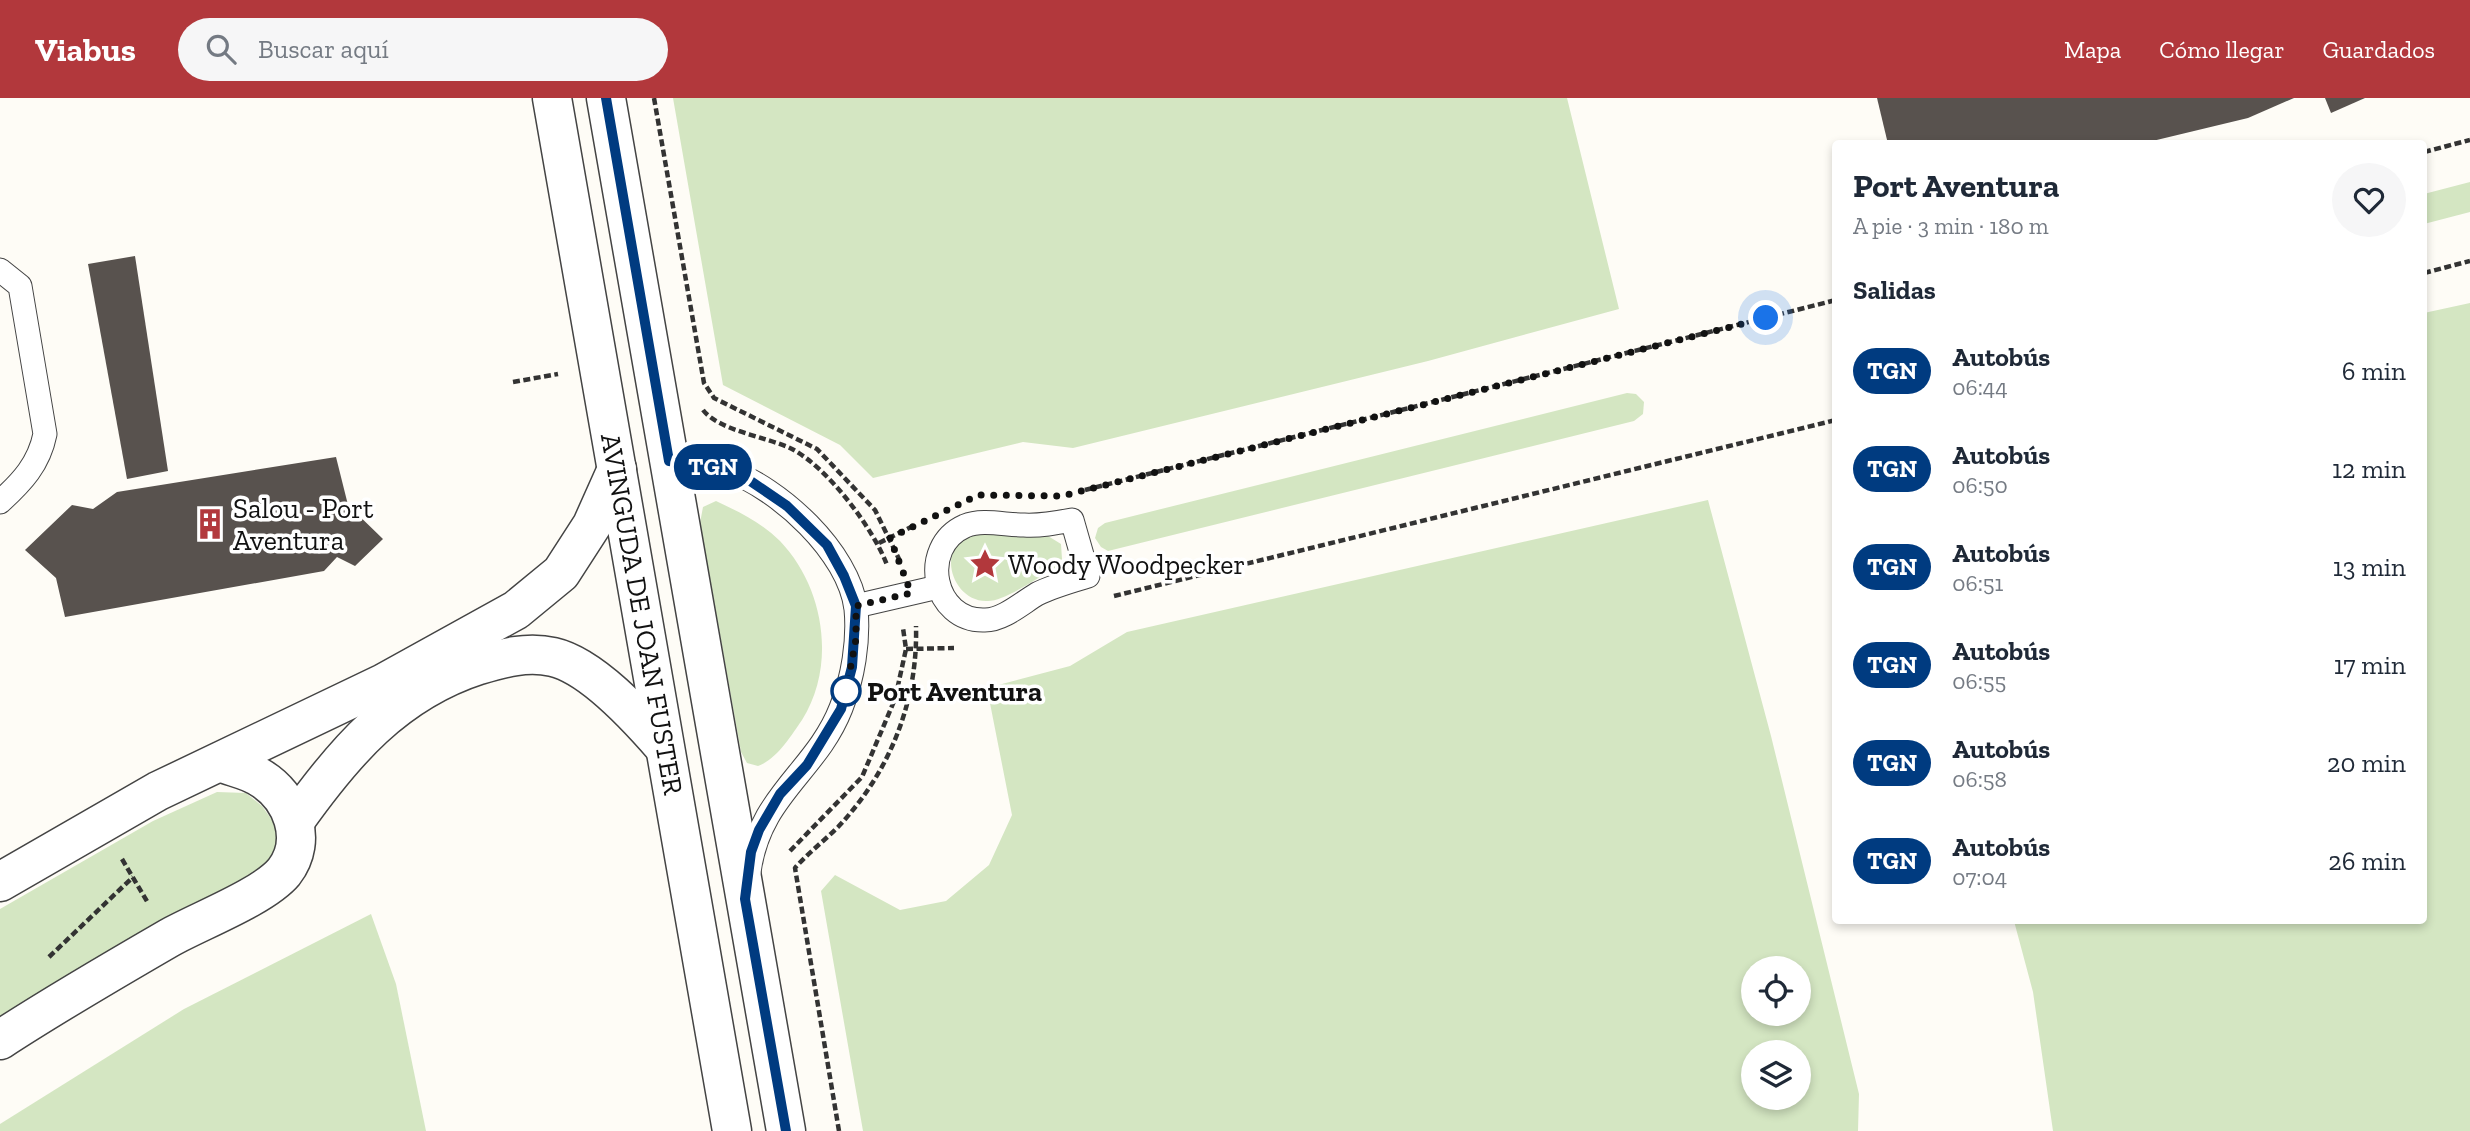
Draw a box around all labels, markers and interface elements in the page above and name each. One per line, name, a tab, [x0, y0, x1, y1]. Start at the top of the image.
search box	[178, 18, 668, 81]
text: Viabus	[35, 30, 136, 69]
icon: search	[202, 30, 240, 68]
text: Buscar aquí	[258, 33, 389, 65]
text: Mapa	[2064, 35, 2121, 64]
text: Cómo llegar	[2159, 35, 2285, 64]
text: Guardados	[2323, 35, 2435, 64]
button: heart	[2332, 163, 2406, 237]
text: Port Aventura	[1853, 166, 2059, 205]
text: A pie · 3 min · 180 m	[1853, 212, 2049, 240]
text: Salidas	[1853, 274, 1936, 306]
your location	[1748, 300, 1783, 335]
text: Autobús	[1952, 341, 2050, 373]
text: 6 min	[2342, 355, 2406, 387]
text: TGN	[1867, 356, 1917, 385]
text: 06:44	[1952, 373, 2008, 401]
street label: AVINGUDA DE JOAN FUSTER	[594, 431, 690, 797]
text: Autobús	[1952, 439, 2050, 471]
line badge: TGN	[673, 444, 753, 490]
text: TGN	[688, 452, 738, 481]
text: 12 min	[2332, 453, 2406, 485]
text: TGN	[1867, 454, 1917, 483]
text: 06:50	[1952, 471, 2008, 499]
place label: Salou - Port Aventura	[233, 492, 374, 557]
building icon: Salou - Port Aventura	[193, 507, 227, 541]
text: Autobús	[1952, 537, 2050, 569]
place icon: Woody Woodpecker	[968, 547, 1002, 581]
place label: Woody Woodpecker	[1008, 548, 1245, 581]
text: 13 min	[2333, 551, 2406, 583]
text: TGN	[1867, 552, 1917, 581]
text: 06:51	[1952, 569, 2003, 597]
text: Autobús	[1952, 635, 2050, 667]
text: 17 min	[2334, 649, 2406, 681]
text: TGN	[1867, 650, 1917, 679]
text: 06:55	[1952, 667, 2006, 695]
place label: Port Aventura	[867, 675, 1042, 708]
marker: Port Aventura	[831, 676, 861, 706]
text: Autobús	[1952, 733, 2050, 765]
text: 20 min	[2327, 747, 2406, 779]
text: TGN	[1867, 748, 1917, 777]
text: 06:58	[1952, 765, 2007, 793]
text: Autobús	[1952, 831, 2050, 863]
text: 26 min	[2328, 845, 2406, 877]
text: TGN	[1867, 846, 1917, 875]
text: 07:04	[1952, 863, 2007, 891]
map controls	[1741, 956, 1811, 1110]
button: locate	[1741, 956, 1811, 1026]
button: layers	[1741, 1040, 1811, 1110]

